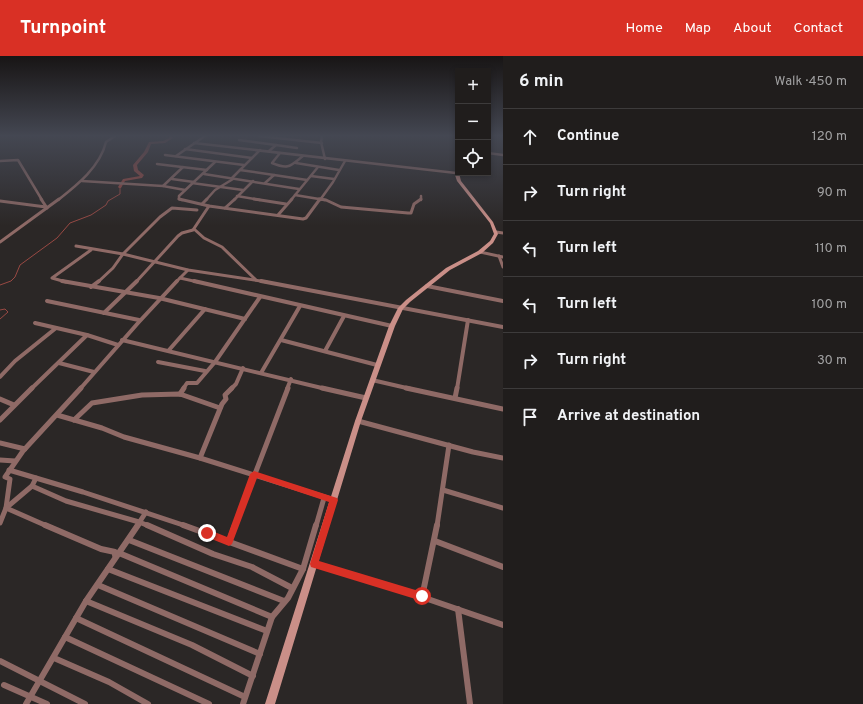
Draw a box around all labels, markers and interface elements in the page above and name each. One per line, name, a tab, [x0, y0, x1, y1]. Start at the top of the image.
text: Turnpoint	[20, 16, 106, 40]
text: Home	[626, 20, 663, 37]
text: Map	[685, 20, 711, 37]
text: About	[733, 20, 772, 37]
text: Contact	[794, 20, 843, 37]
map controls	[455, 68, 491, 176]
button: +	[455, 68, 491, 104]
text: 6 min	[519, 71, 563, 93]
text: Walk · 450 m	[775, 74, 847, 90]
button: −	[455, 104, 491, 140]
icon: ahead	[519, 126, 541, 148]
text: Continue	[557, 127, 619, 146]
text: 120 m	[812, 129, 847, 145]
button: locate	[455, 140, 491, 176]
icon: right	[519, 182, 541, 204]
text: Turn right	[557, 183, 626, 202]
text: 90 m	[817, 185, 847, 201]
icon: left	[519, 238, 541, 260]
text: Turn left	[557, 239, 617, 258]
text: 110 m	[815, 241, 847, 257]
icon: left	[519, 294, 541, 316]
text: Turn left	[557, 295, 617, 314]
text: 100 m	[811, 297, 847, 313]
icon: right	[519, 350, 541, 372]
text: Turn right	[557, 351, 626, 370]
text: 30 m	[817, 353, 847, 369]
icon: arrive	[519, 406, 541, 428]
text: Arrive at destination	[557, 407, 700, 426]
route end	[198, 524, 216, 542]
route start	[413, 587, 431, 605]

